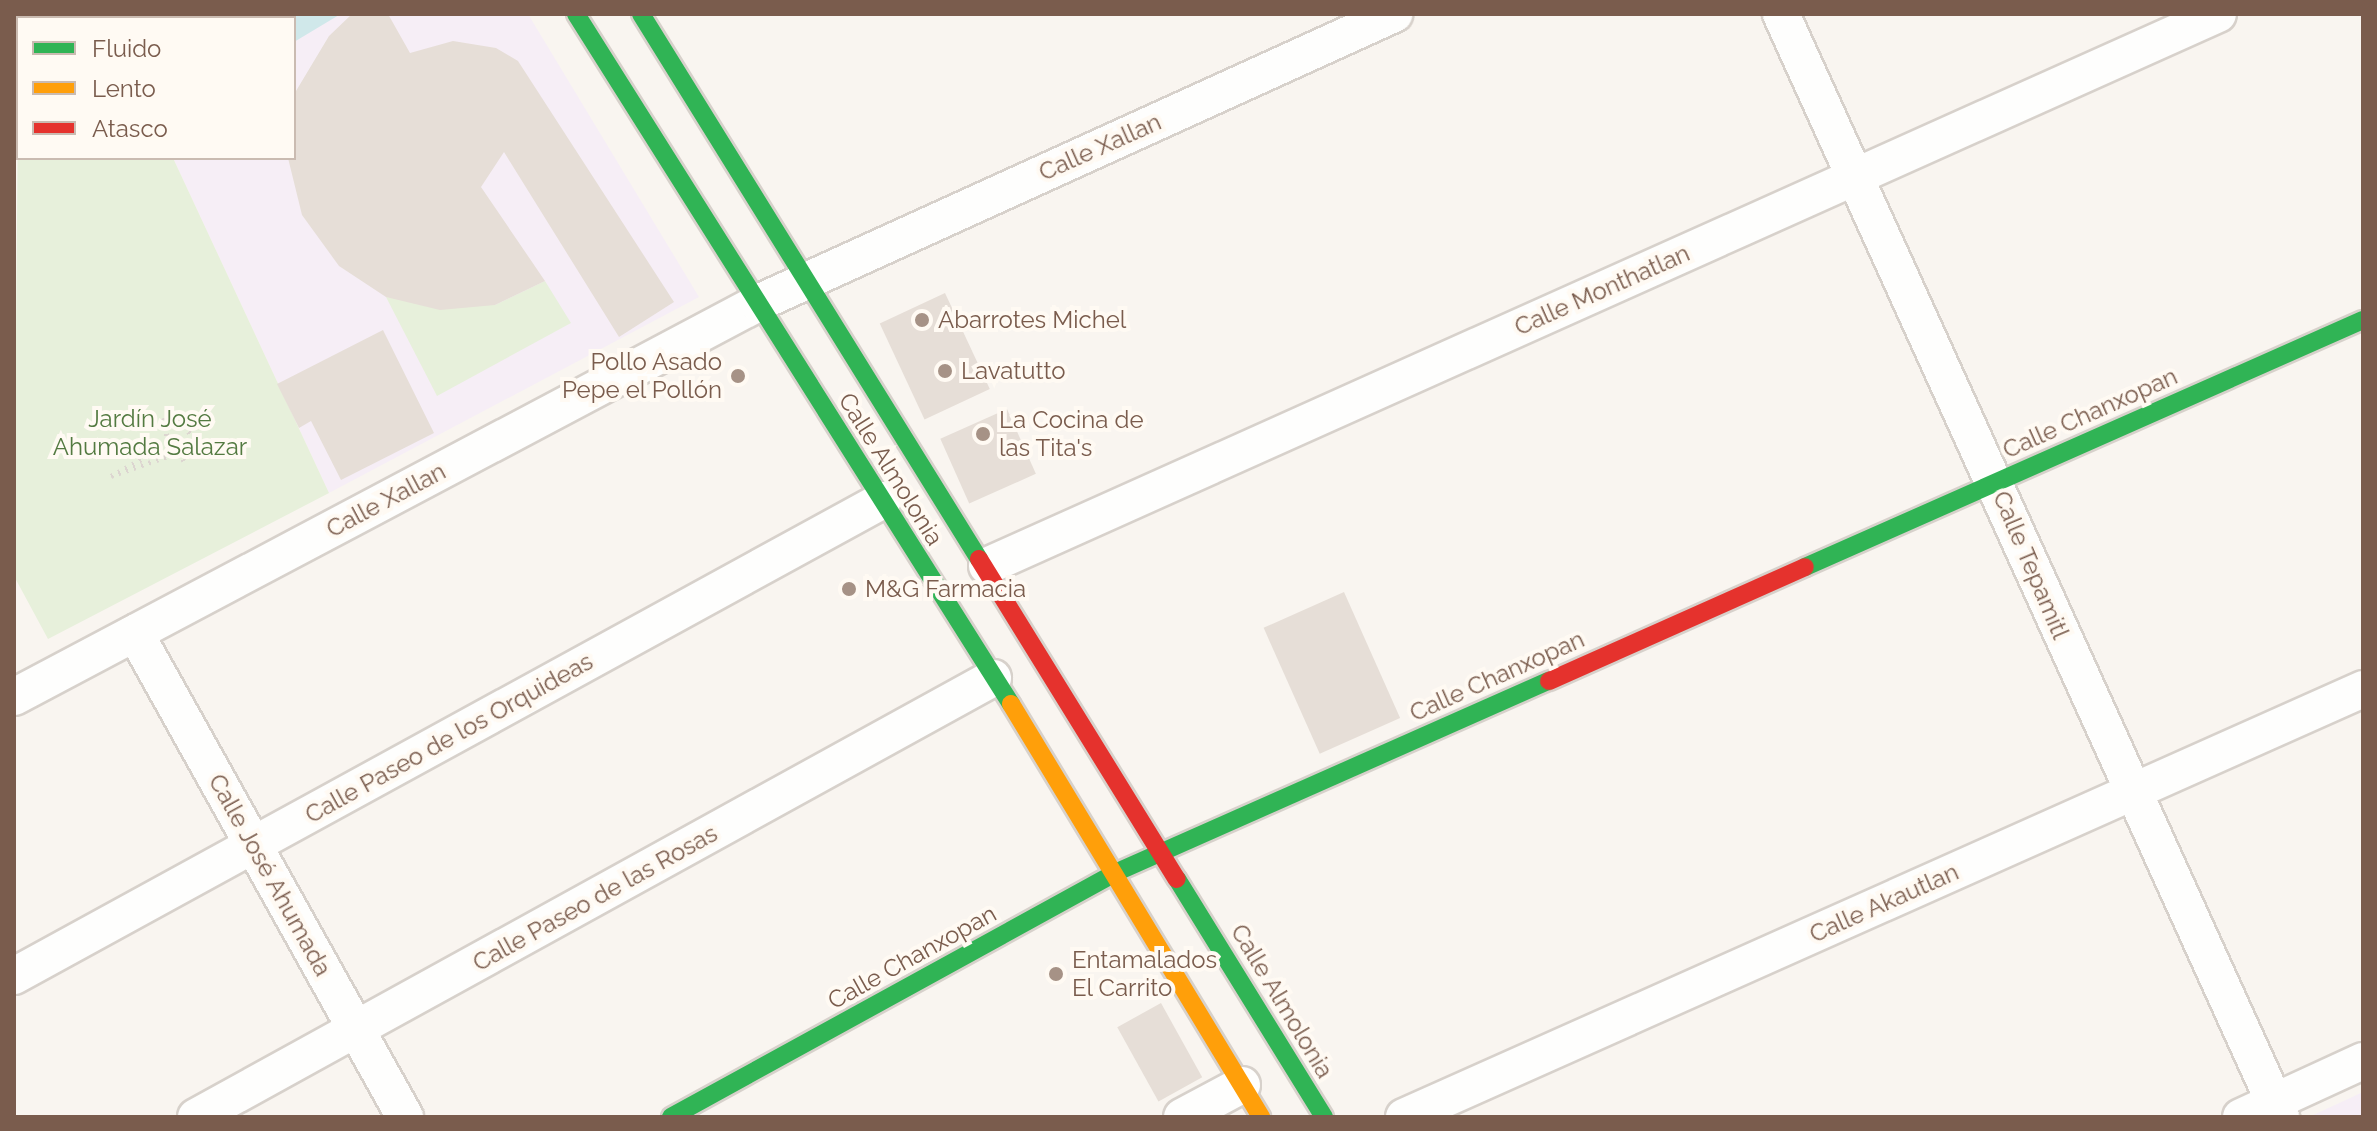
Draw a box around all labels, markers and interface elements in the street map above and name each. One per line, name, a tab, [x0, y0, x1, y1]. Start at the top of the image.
legend	[16, 16, 296, 160]
text: Fluido	[92, 34, 161, 63]
text: Lento	[92, 74, 156, 103]
street label: Calle Xallan	[1034, 107, 1166, 187]
text: Atasco	[92, 114, 168, 143]
street label: Calle Monthatlan	[1510, 239, 1694, 341]
place label: Abarrotes Michel	[938, 306, 1126, 334]
marker: Abarrotes Michel	[913, 311, 931, 329]
place label: Pollo Asado Pepe el Pollón	[561, 348, 722, 404]
place label: Lavatutto	[961, 357, 1066, 385]
marker: Lavatutto	[936, 362, 954, 380]
street label: Calle Chanxopan	[1998, 362, 2182, 464]
marker: Pollo Asado Pepe el Pollón	[729, 367, 747, 385]
street label: Calle Almolonia	[832, 387, 950, 551]
park label: Jardín José Ahumada Salazar	[53, 405, 247, 461]
place label: La Cocina de las Tita's	[999, 406, 1144, 462]
marker: La Cocina de las Tita's	[974, 425, 992, 443]
street label: Calle Xallan	[321, 457, 451, 543]
street label: Calle Tepamitl	[1987, 486, 2075, 644]
place label: M&G Farmacia	[865, 575, 1026, 603]
marker: M&G Farmacia	[840, 580, 858, 598]
street label: Calle Chanxopan	[1405, 625, 1589, 727]
street label: Calle Paseo de los Orquideas	[300, 647, 598, 829]
street label: Calle José Ahumada	[202, 768, 338, 982]
street label: Calle Paseo de las Rosas	[468, 819, 722, 977]
street label: Calle Akautlan	[1805, 857, 1963, 949]
street label: Calle Chanxopan	[823, 899, 1001, 1015]
street label: Calle Almolonia	[1225, 919, 1339, 1083]
place label: Entamalados El Carrito	[1072, 946, 1217, 1002]
marker: Entamalados El Carrito	[1047, 965, 1065, 983]

